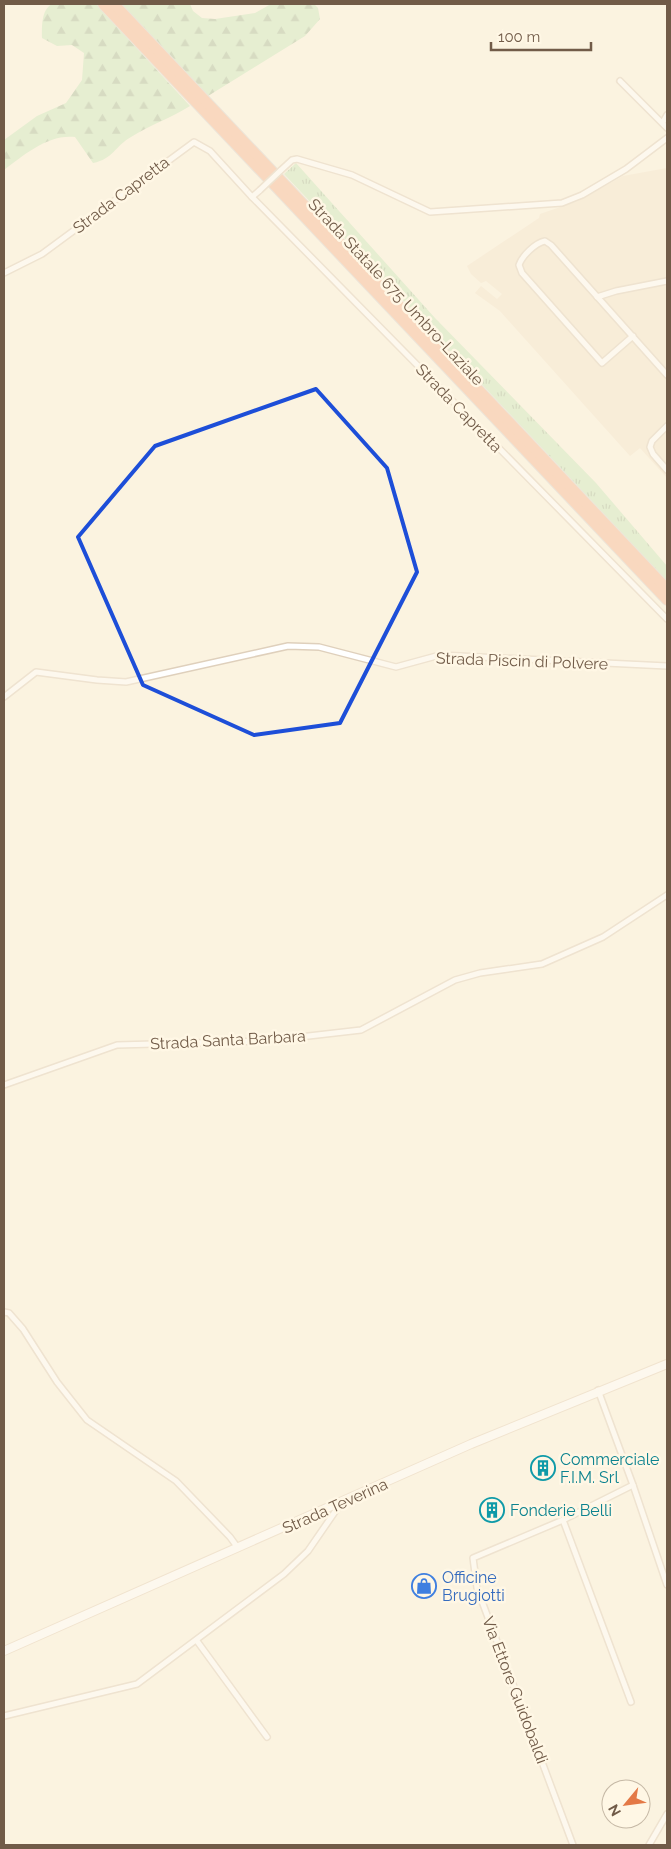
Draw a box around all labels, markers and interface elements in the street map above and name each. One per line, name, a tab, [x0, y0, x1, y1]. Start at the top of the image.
scale bar	[491, 20, 591, 52]
text: 100 m	[498, 28, 540, 46]
street label: Strada Capretta	[69, 153, 173, 237]
street label: Strada Statale 675 Umbro-Laziale	[304, 195, 488, 389]
street label: Strada Capretta	[412, 360, 506, 456]
street label: Strada Piscin di Polvere	[436, 649, 608, 673]
street label: Strada Santa Barbara	[150, 1026, 306, 1054]
place label: Commerciale F.I.M. Srl	[560, 1450, 659, 1487]
building icon: Commerciale F.I.M. Srl	[530, 1455, 556, 1481]
street label: Strada Teverina	[279, 1474, 391, 1538]
building icon: Fonderie Belli	[479, 1497, 505, 1523]
place label: Fonderie Belli	[510, 1501, 612, 1520]
place label: Officine Brugiotti	[442, 1568, 505, 1605]
shop icon: Officine Brugiotti	[411, 1573, 437, 1599]
street label: Via Ettore Guidobaldi	[478, 1614, 552, 1766]
north arrow	[601, 1779, 651, 1829]
text: N	[605, 1802, 624, 1819]

